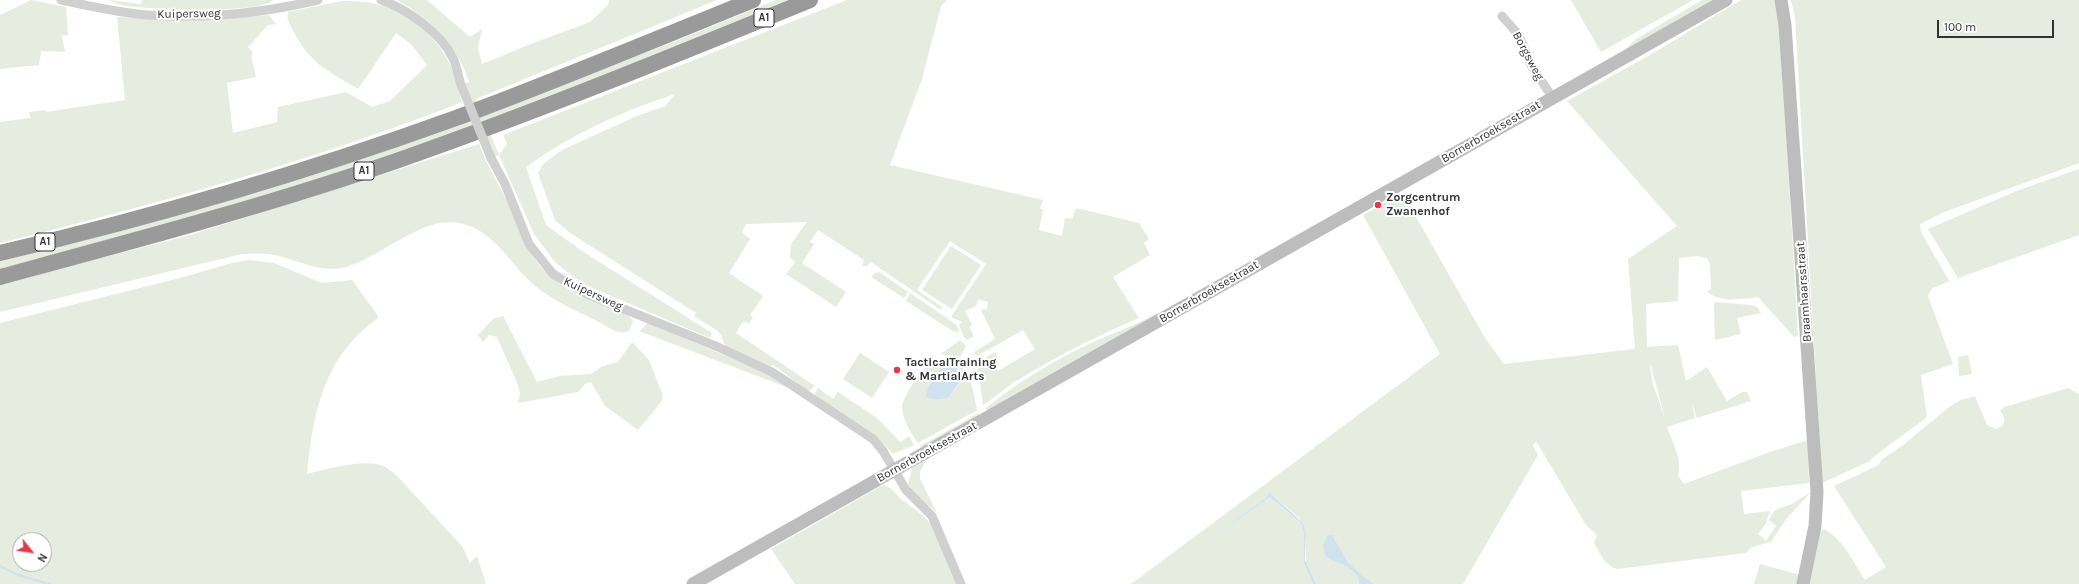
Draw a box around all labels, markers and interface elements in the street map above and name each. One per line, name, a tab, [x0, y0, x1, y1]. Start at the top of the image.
street label: Kuipersweg	[157, 6, 221, 22]
road number: A1	[754, 9, 774, 27]
scale bar	[1939, 12, 2056, 38]
text: 100 m	[1944, 20, 1976, 34]
street label: Borgsweg	[1509, 29, 1547, 83]
street label: Bornerbroeksestraat	[1439, 98, 1543, 166]
road number: A1	[354, 162, 374, 180]
place label: Zorgcentrum Zwanenhof	[1386, 191, 1460, 219]
marker: Zorgcentrum Zwanenhof	[1373, 200, 1383, 210]
road number: A1	[35, 233, 55, 251]
street label: Braamhaarsstraat	[1793, 242, 1815, 342]
street label: Bornerbroeksestraat	[1157, 258, 1261, 326]
street label: Kuipersweg	[561, 274, 625, 314]
place label: TacticalTraining & MartialArts	[905, 356, 996, 384]
marker: TacticalTraining & MartialArts	[892, 365, 902, 375]
street label: Bornerbroeksestraat	[874, 418, 980, 486]
north arrow	[12, 532, 52, 572]
text: N	[34, 551, 50, 564]

